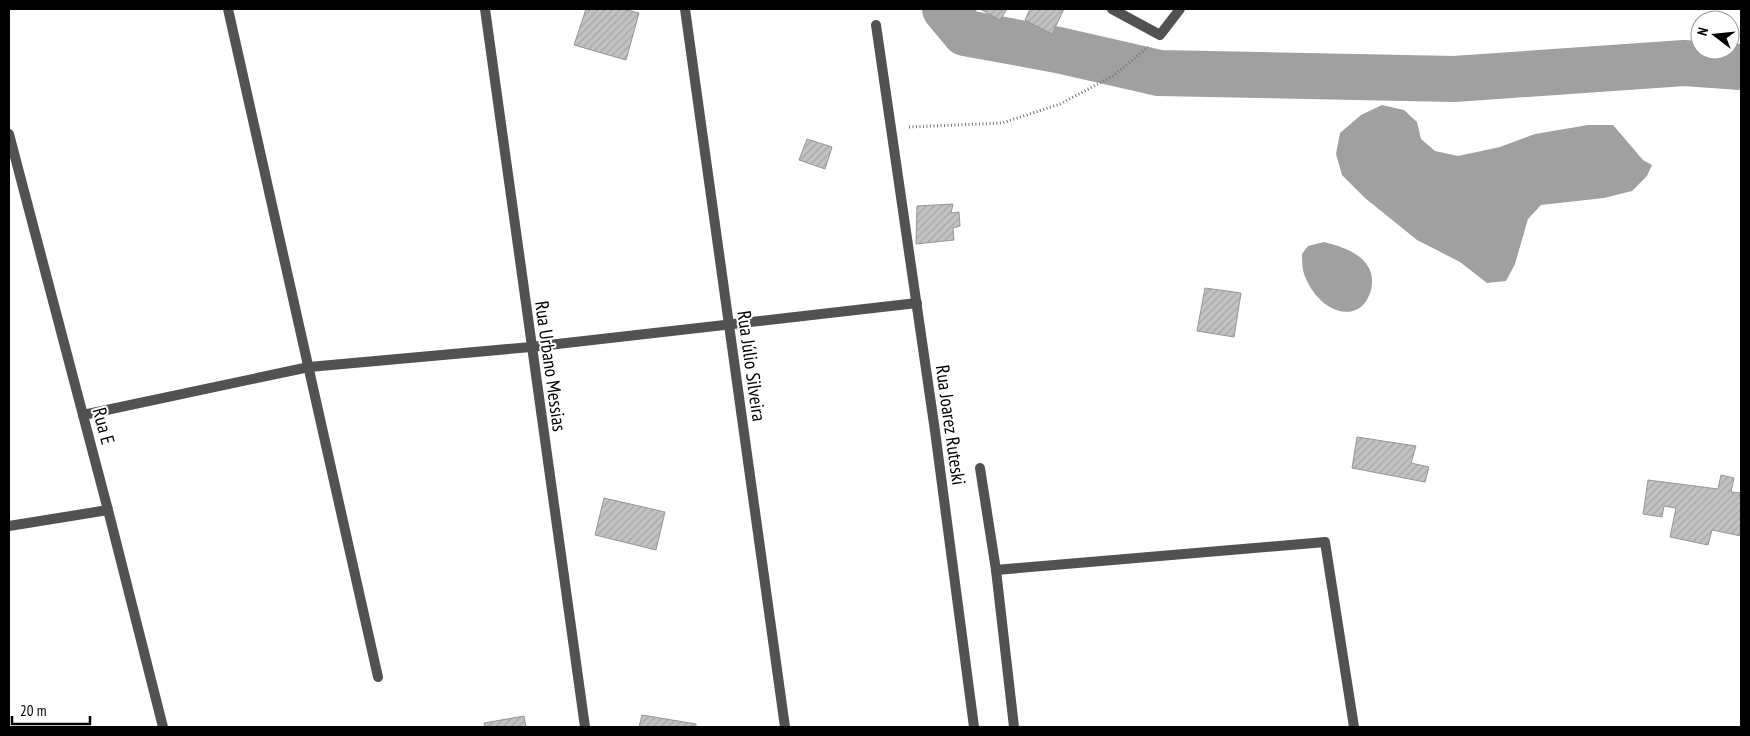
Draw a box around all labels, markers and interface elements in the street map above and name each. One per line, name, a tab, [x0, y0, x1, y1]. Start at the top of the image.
north arrow	[1690, 10, 1740, 60]
text: N	[1693, 25, 1712, 38]
street label: Rua Urbano Messias	[530, 299, 572, 433]
street label: Rua Júlio Silveira	[732, 309, 772, 423]
street label: Rua Joarez Ruteski	[931, 363, 971, 487]
street label: Rua E	[88, 405, 120, 447]
scale bar	[12, 694, 90, 726]
text: 20 m	[20, 701, 46, 720]

